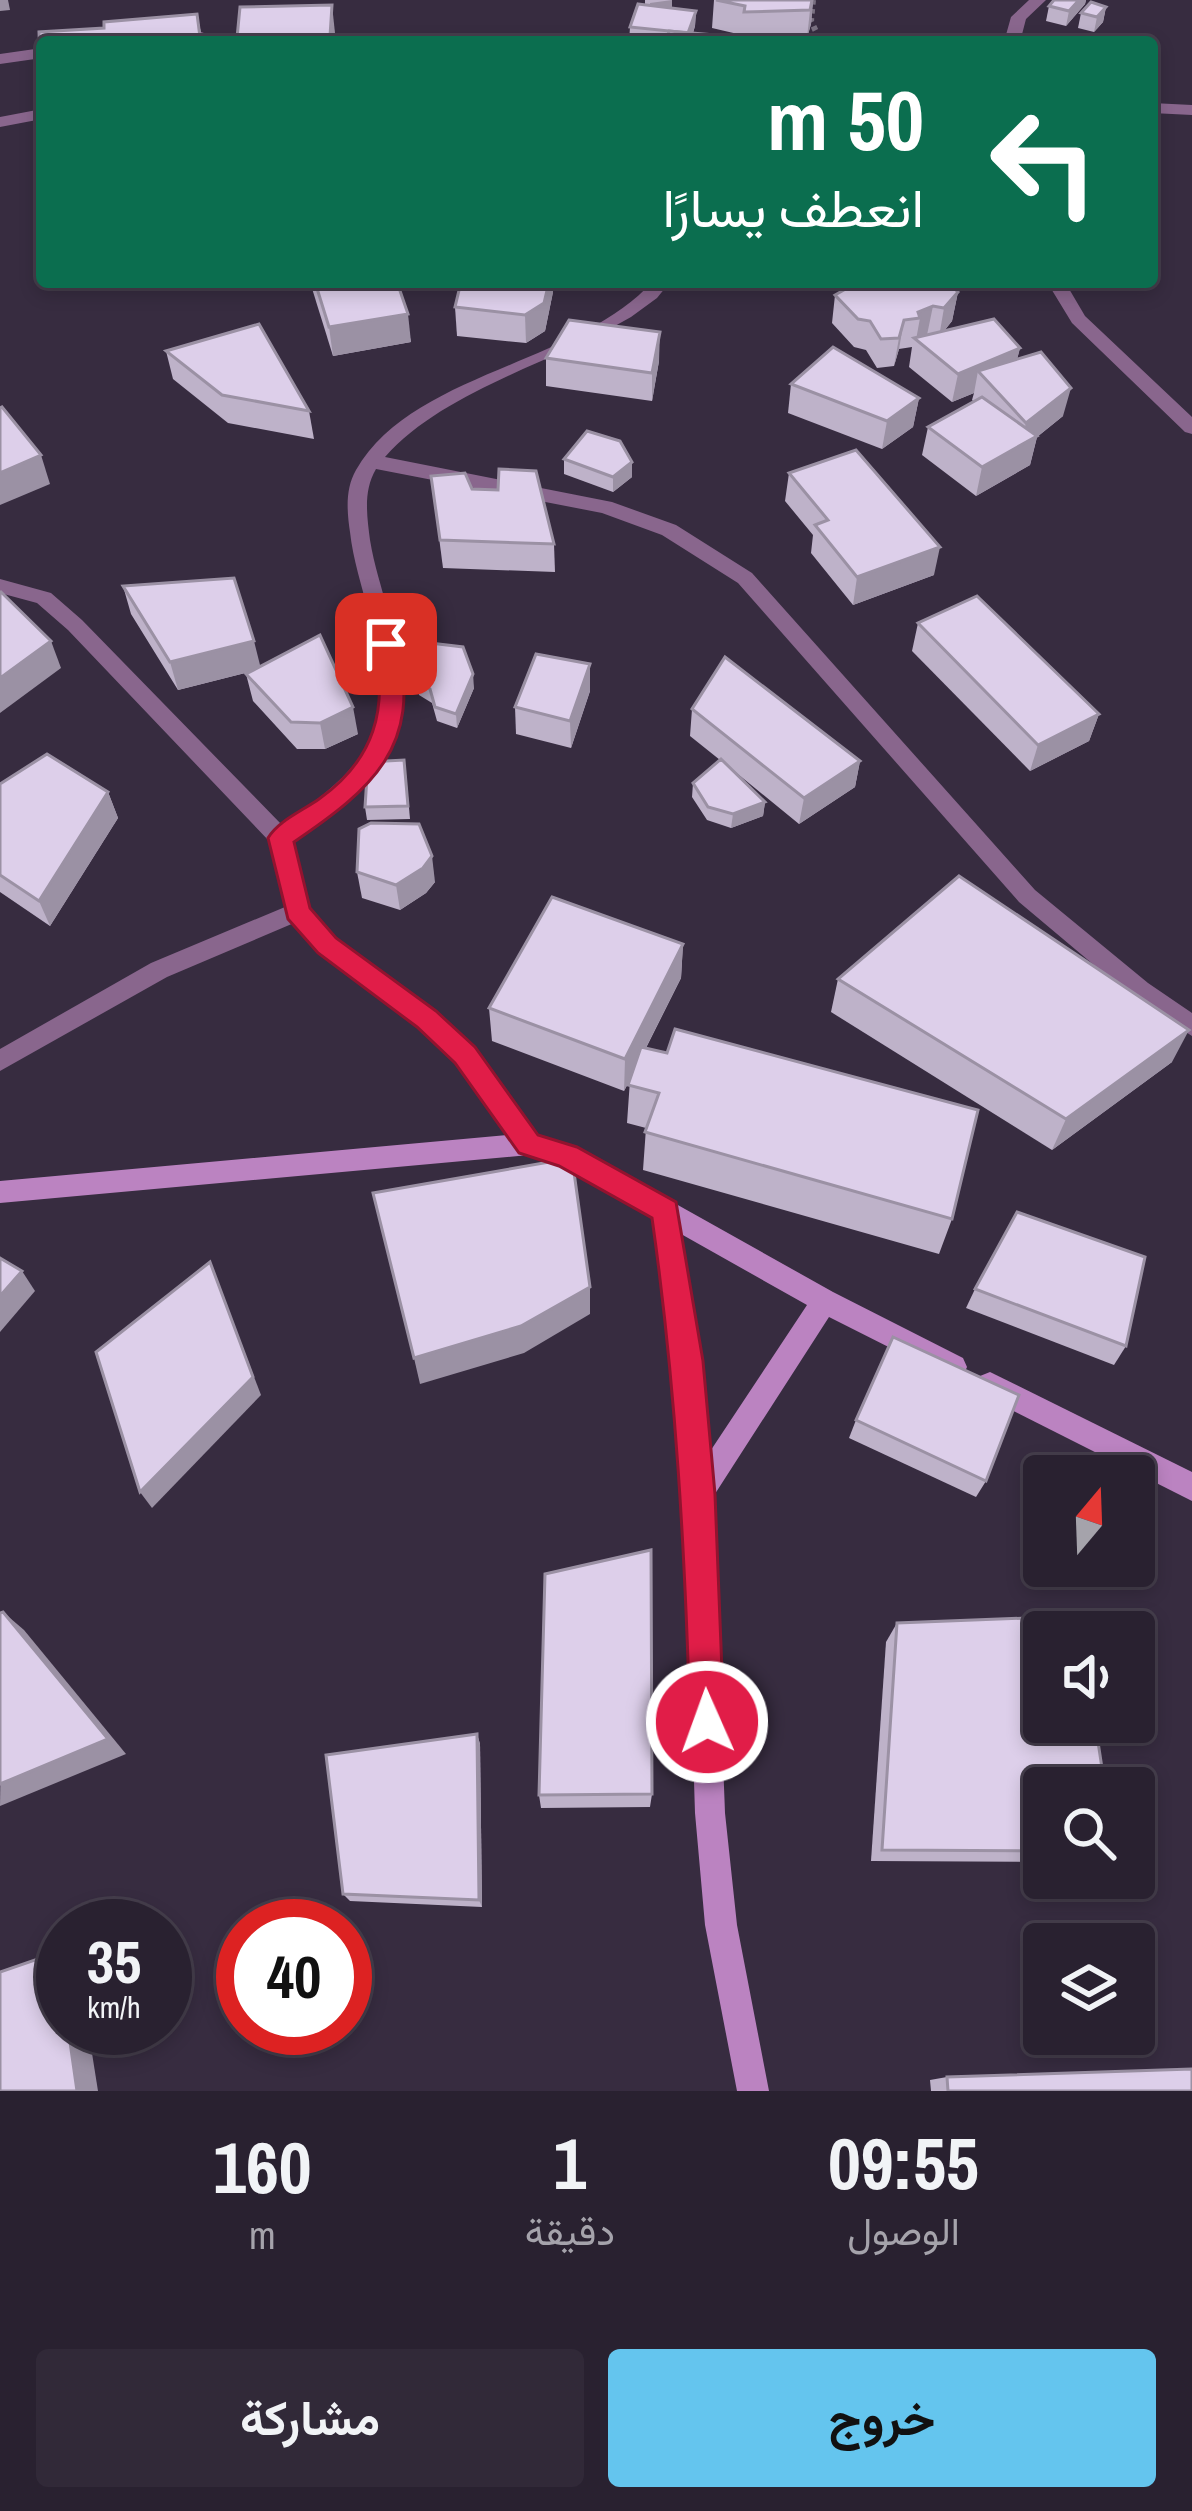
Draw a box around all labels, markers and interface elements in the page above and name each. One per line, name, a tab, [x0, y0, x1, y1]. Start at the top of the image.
text: 50 m	[767, 63, 924, 176]
icon: left	[966, 84, 1122, 240]
text: انعطف يسارًا	[662, 171, 924, 244]
pin	[335, 593, 437, 695]
icon: arrive	[353, 611, 419, 677]
north arrow	[1023, 1455, 1155, 1587]
map controls	[1023, 1455, 1155, 2055]
button: sound	[1023, 1611, 1155, 1743]
position arrow	[644, 1659, 770, 1785]
button: search	[1023, 1767, 1155, 1899]
speed limit sign: 40	[216, 1899, 372, 2055]
text: 35	[87, 1921, 141, 2002]
button: layers	[1023, 1923, 1155, 2055]
text: km/h	[87, 1987, 141, 2027]
text: 1	[553, 2114, 586, 2211]
text: 09:55	[828, 2114, 979, 2211]
text: 160	[213, 2118, 312, 2215]
text: دقيقة	[525, 2205, 615, 2257]
text: الوصول	[847, 2205, 960, 2257]
text: m	[249, 2209, 276, 2261]
button: مشاركة	[36, 2349, 584, 2487]
button: خروج	[608, 2349, 1156, 2487]

